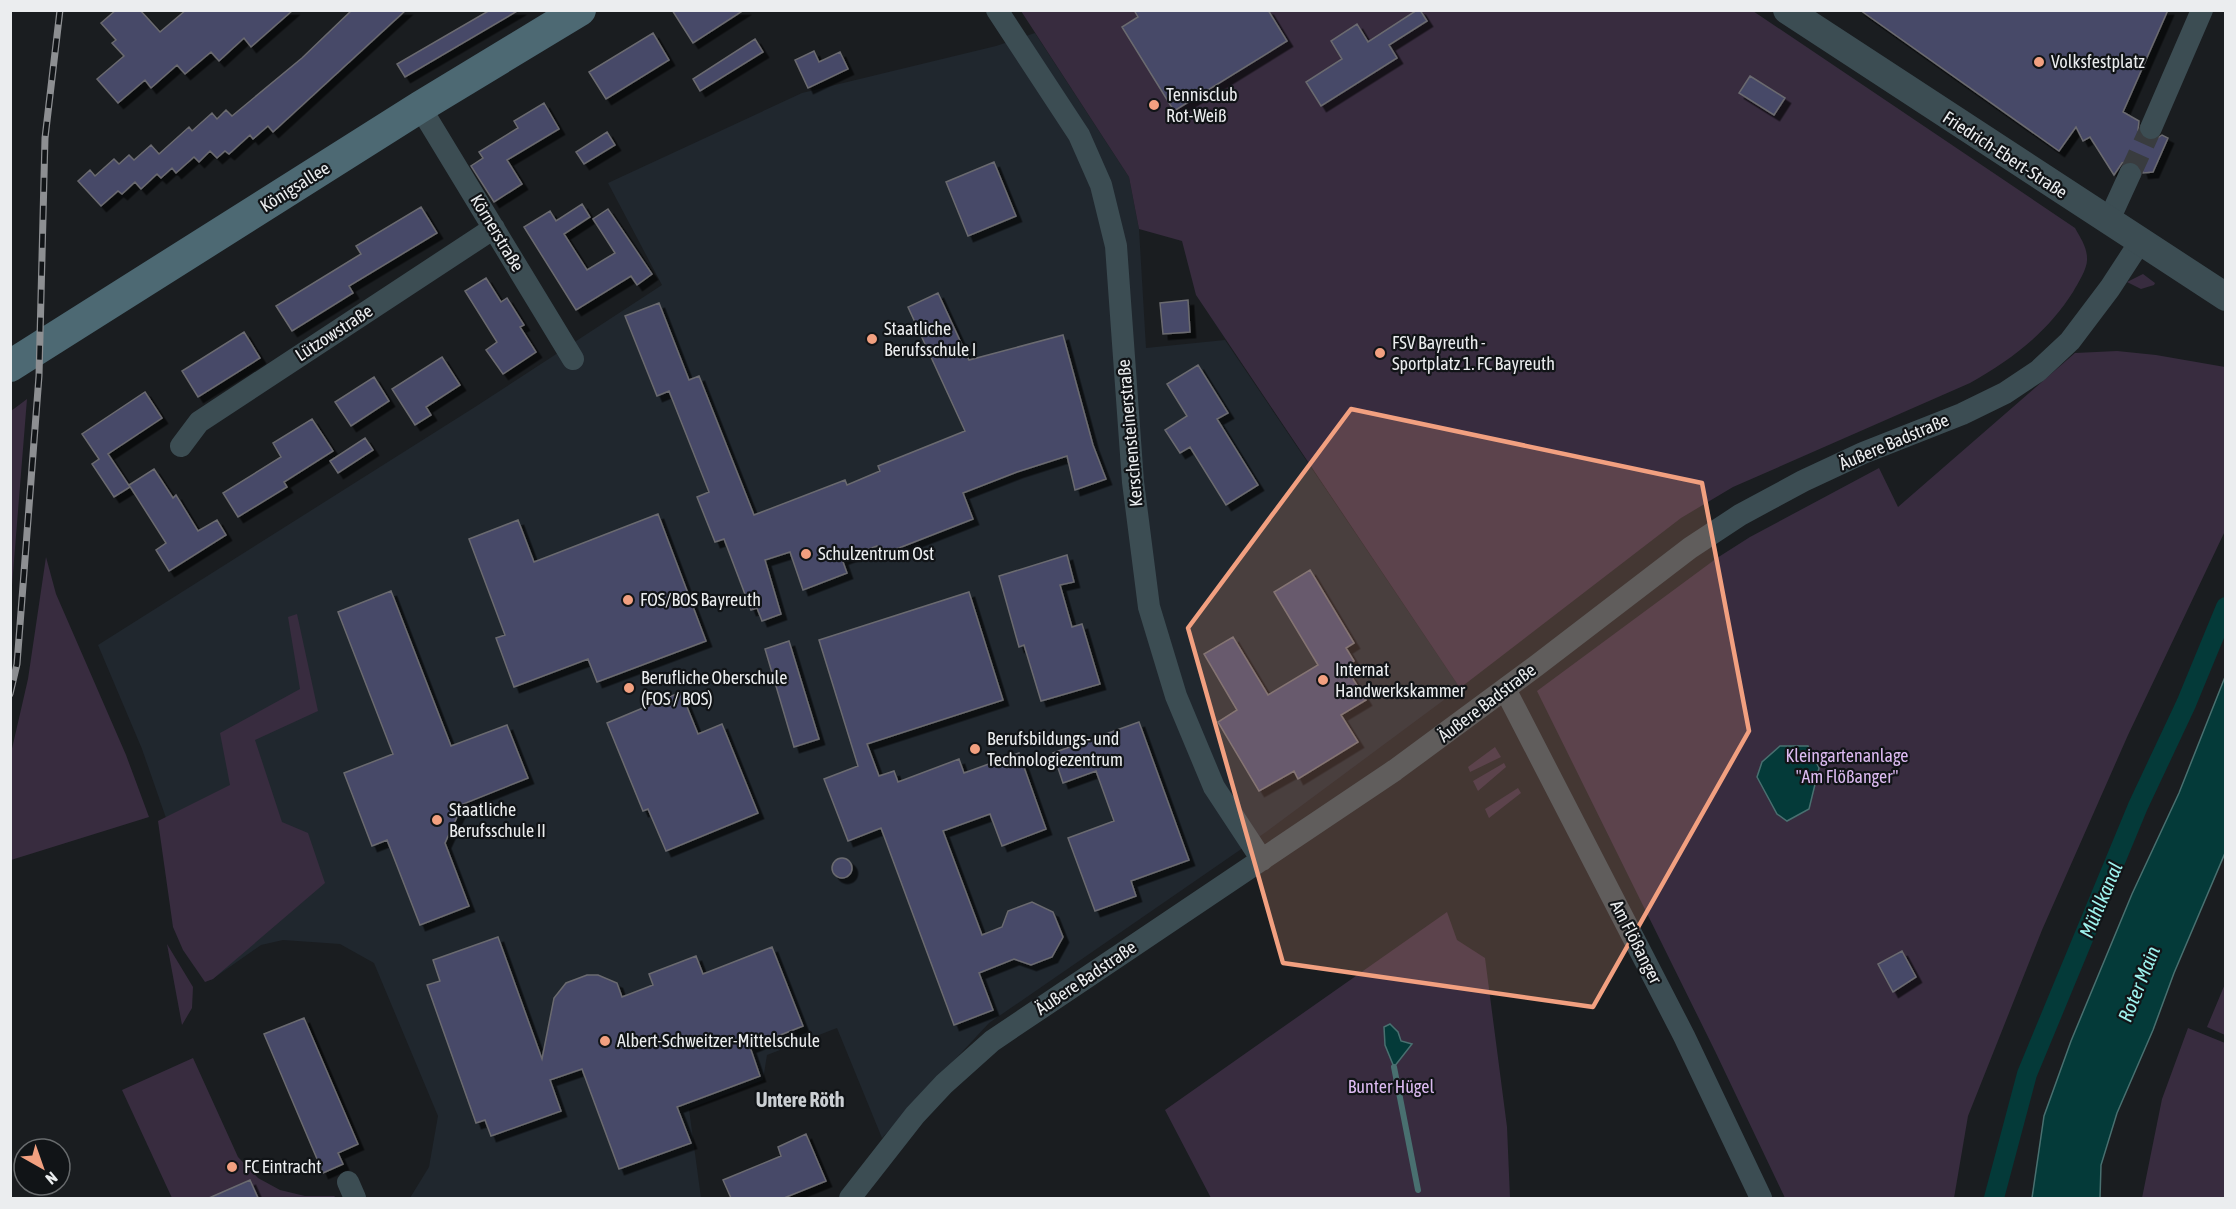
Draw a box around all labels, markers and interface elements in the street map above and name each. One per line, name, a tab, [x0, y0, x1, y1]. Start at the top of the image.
place label: Volksfestplatz	[2051, 51, 2145, 72]
marker: Volksfestplatz	[2032, 55, 2046, 69]
place label: Tennisclub Rot-Weiß	[1166, 84, 1238, 126]
marker: Tennisclub Rot-Weiß	[1147, 98, 1161, 112]
street label: Friedrich-Ebert-Straße	[1939, 107, 2071, 203]
street label: Königsallee	[256, 157, 333, 216]
street label: Körnerstraße	[466, 191, 529, 275]
street label: Lützowstraße	[291, 300, 376, 365]
place label: Staatliche Berufsschule I	[884, 318, 976, 360]
marker: Staatliche Berufsschule I	[865, 332, 879, 346]
place label: FSV Bayreuth - Sportplatz 1. FC Bayreuth	[1392, 332, 1555, 374]
marker: FSV Bayreuth - Sportplatz 1. FC Bayreuth	[1373, 346, 1387, 360]
street label: Kerschensteinerstraße	[1113, 358, 1146, 508]
street label: Äußere Badstraße	[1836, 409, 1952, 474]
place label: Schulzentrum Ost	[818, 543, 934, 564]
marker: Schulzentrum Ost	[799, 547, 813, 561]
place label: FOS/BOS Bayreuth	[640, 589, 761, 610]
marker: FOS/BOS Bayreuth	[621, 593, 635, 607]
place label: Internat Handwerkskammer	[1335, 659, 1466, 701]
street label: Äußere Badstraße	[1434, 659, 1540, 746]
place label: Berufliche Oberschule (FOS / BOS)	[641, 667, 787, 709]
marker: Internat Handwerkskammer	[1316, 673, 1330, 687]
marker: Berufliche Oberschule (FOS / BOS)	[622, 681, 636, 695]
place label: Berufsbildungs- und Technologiezentrum	[987, 728, 1123, 770]
marker: Berufsbildungs- und Technologiezentrum	[968, 742, 982, 756]
park label: Kleingartenanlage "Am Flößanger"	[1785, 745, 1909, 787]
place label: Staatliche Berufsschule II	[449, 799, 546, 841]
marker: Staatliche Berufsschule II	[430, 813, 444, 827]
water label: Mühlkanal	[2074, 858, 2127, 941]
street label: Am Flößanger	[1606, 896, 1667, 988]
street label: Äußere Badstraße	[1031, 936, 1140, 1019]
water label: Roter Main	[2113, 942, 2164, 1025]
place label: Albert-Schweitzer-Mittelschule	[617, 1030, 820, 1051]
marker: Albert-Schweitzer-Mittelschule	[598, 1034, 612, 1048]
park label: Bunter Hügel	[1348, 1076, 1434, 1097]
district label: Untere Röth	[756, 1088, 844, 1111]
north arrow	[12, 1137, 72, 1197]
place label: FC Eintracht	[244, 1156, 321, 1177]
marker: FC Eintracht	[225, 1160, 239, 1174]
text: N	[42, 1169, 61, 1188]

